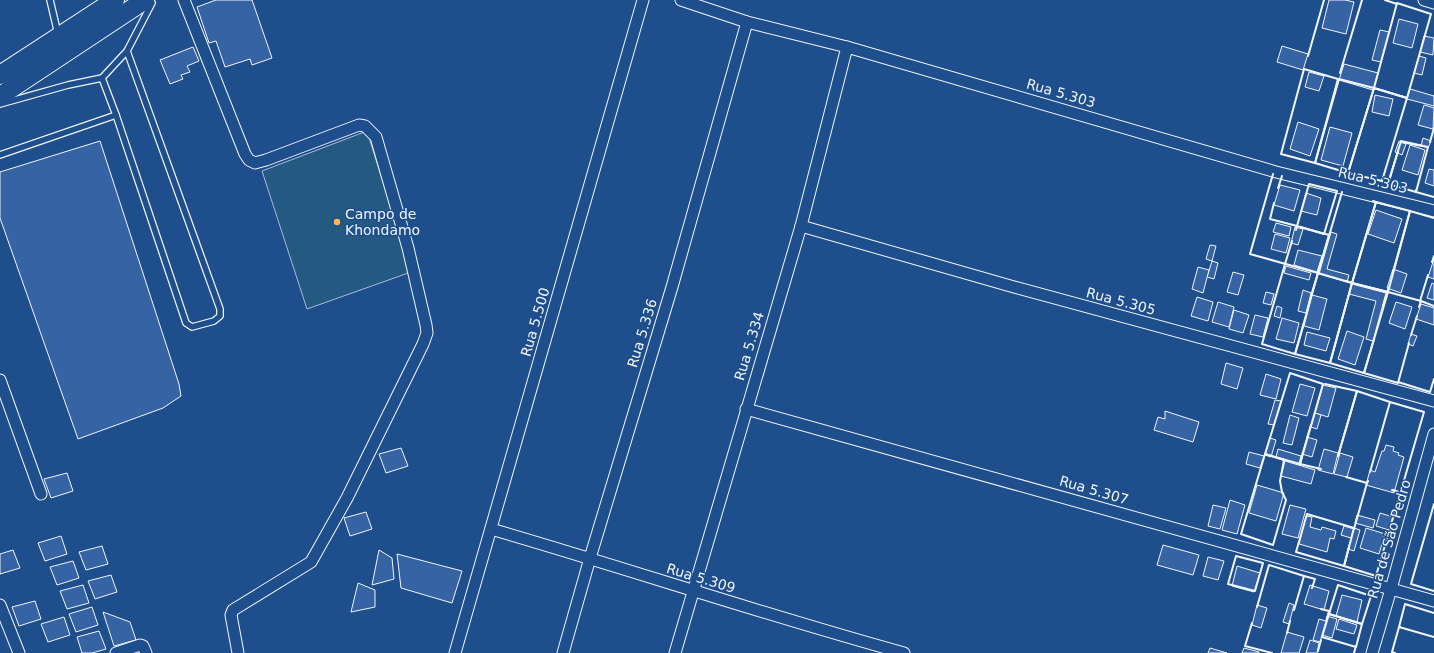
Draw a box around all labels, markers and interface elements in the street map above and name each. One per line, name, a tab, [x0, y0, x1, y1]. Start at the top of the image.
street label: Rua 5.303	[1025, 76, 1097, 110]
street label: Rua 5.303	[1337, 164, 1409, 196]
place label: Campo de Khondamo	[345, 206, 420, 238]
marker: Campo de Khondamo	[332, 217, 342, 227]
street label: Rua 5.305	[1085, 284, 1157, 318]
street label: Rua 5.500	[518, 286, 552, 358]
street label: Rua 5.336	[624, 297, 660, 369]
street label: Rua 5.334	[731, 310, 767, 382]
street label: Rua 5.307	[1058, 473, 1130, 507]
street label: Rua de São Pedro	[1364, 478, 1414, 600]
street label: Rua 5.309	[665, 560, 737, 596]

